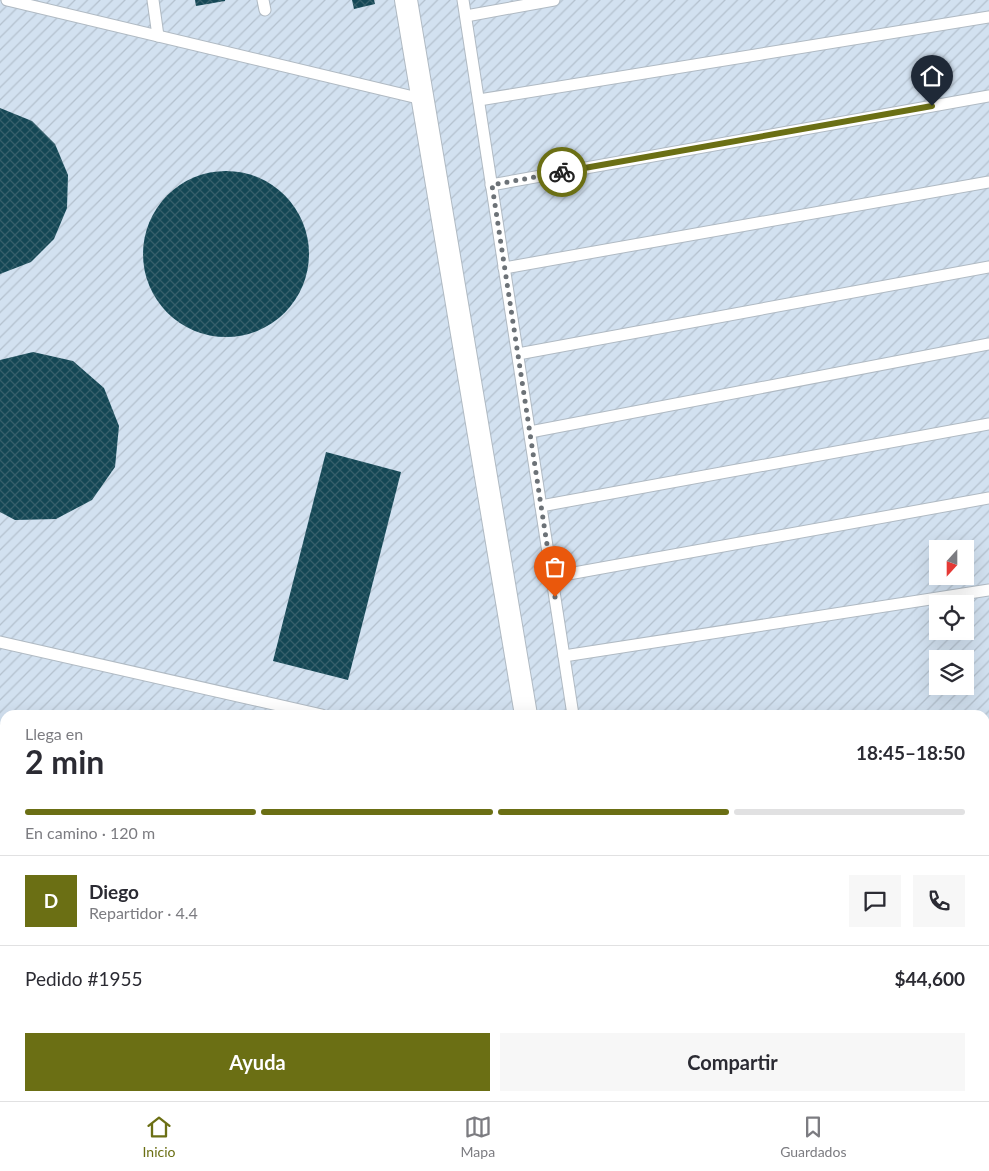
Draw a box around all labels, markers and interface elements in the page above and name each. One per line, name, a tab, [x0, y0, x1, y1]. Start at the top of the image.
pin	[911, 55, 953, 106]
icon: home	[918, 62, 946, 90]
courier	[537, 147, 587, 197]
icon: bike	[548, 158, 576, 186]
north arrow	[929, 540, 974, 585]
map controls	[929, 540, 974, 695]
pin	[534, 546, 576, 597]
icon: bag	[541, 553, 569, 581]
button: locate	[929, 595, 974, 640]
button: layers	[929, 650, 974, 695]
text: Llega en	[25, 724, 83, 743]
text: 18:45–18:50	[856, 741, 965, 764]
text: 2 min	[25, 742, 104, 781]
text: En camino · 120 m	[25, 823, 155, 842]
button: chat	[849, 875, 901, 927]
button: phone	[913, 875, 965, 927]
text: Diego	[89, 880, 139, 903]
text: D	[44, 889, 58, 912]
text: Repartidor · 4.4	[89, 903, 198, 922]
text: Pedido #1955	[25, 967, 143, 990]
text: $44,600	[894, 967, 965, 990]
button: Ayuda	[25, 1033, 490, 1091]
button: Compartir	[500, 1033, 965, 1091]
tab: Inicio	[143, 1113, 176, 1160]
tab: Mapa	[461, 1113, 495, 1160]
tab: Guardados	[780, 1113, 846, 1160]

